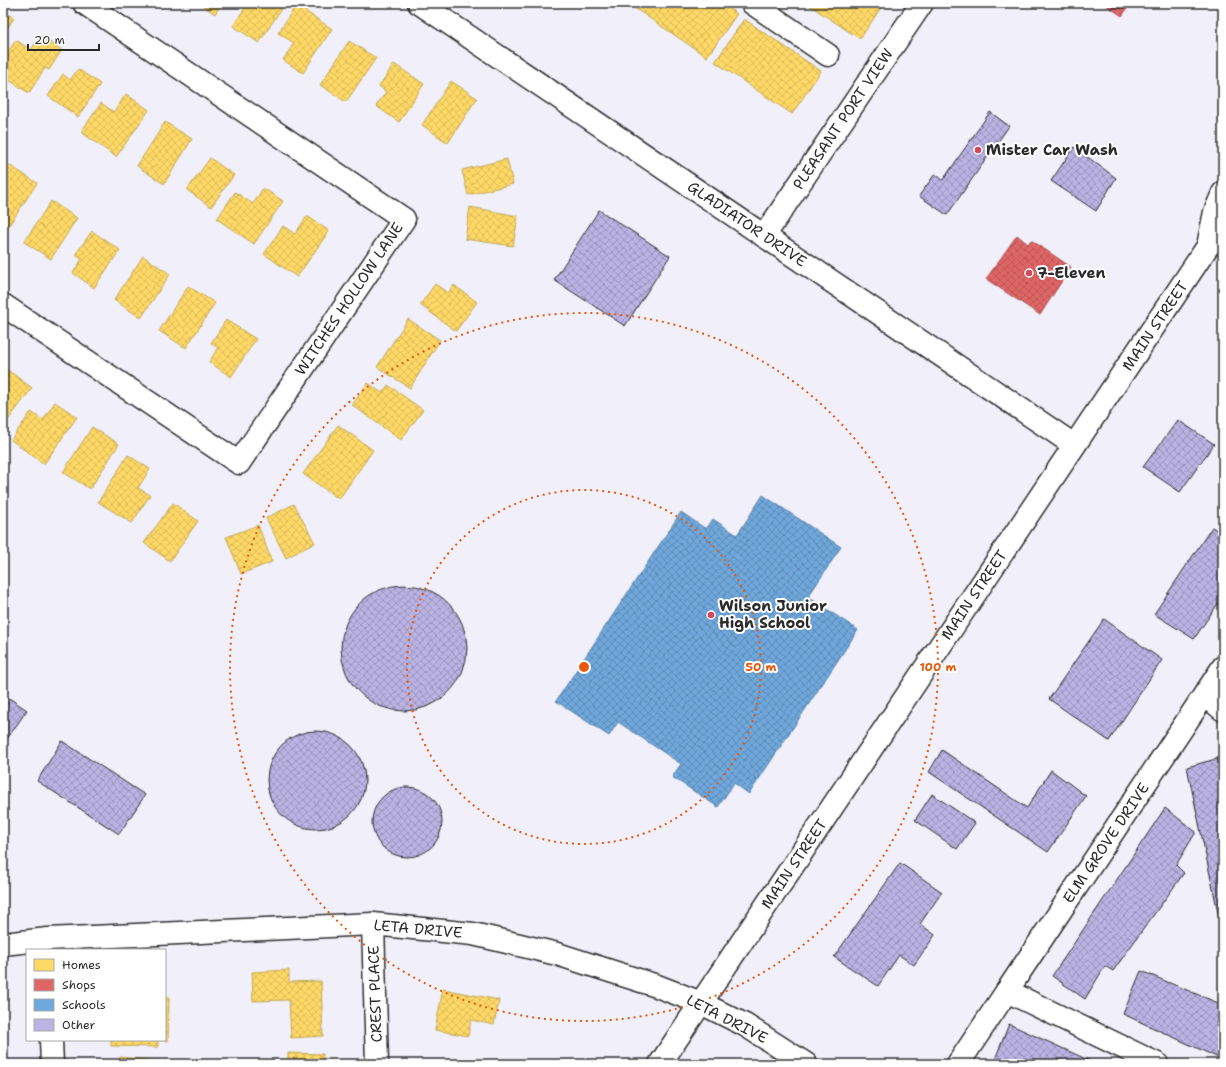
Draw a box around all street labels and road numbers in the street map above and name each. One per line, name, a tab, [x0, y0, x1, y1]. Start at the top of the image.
street label: PLEASANT PORT VIEW	[788, 45, 898, 193]
street label: GLADIATOR DRIVE	[683, 177, 811, 271]
street label: WITCHES HOLLOW LANE	[290, 219, 408, 379]
street label: MAIN STREET	[1117, 277, 1193, 375]
street label: MAIN STREET	[936, 546, 1012, 644]
street label: ELM GROVE DRIVE	[1058, 779, 1154, 907]
street label: MAIN STREET	[756, 815, 832, 913]
street label: LETA DRIVE	[373, 915, 463, 943]
street label: CREST PLACE	[363, 945, 387, 1043]
street label: LETA DRIVE	[683, 990, 771, 1048]

